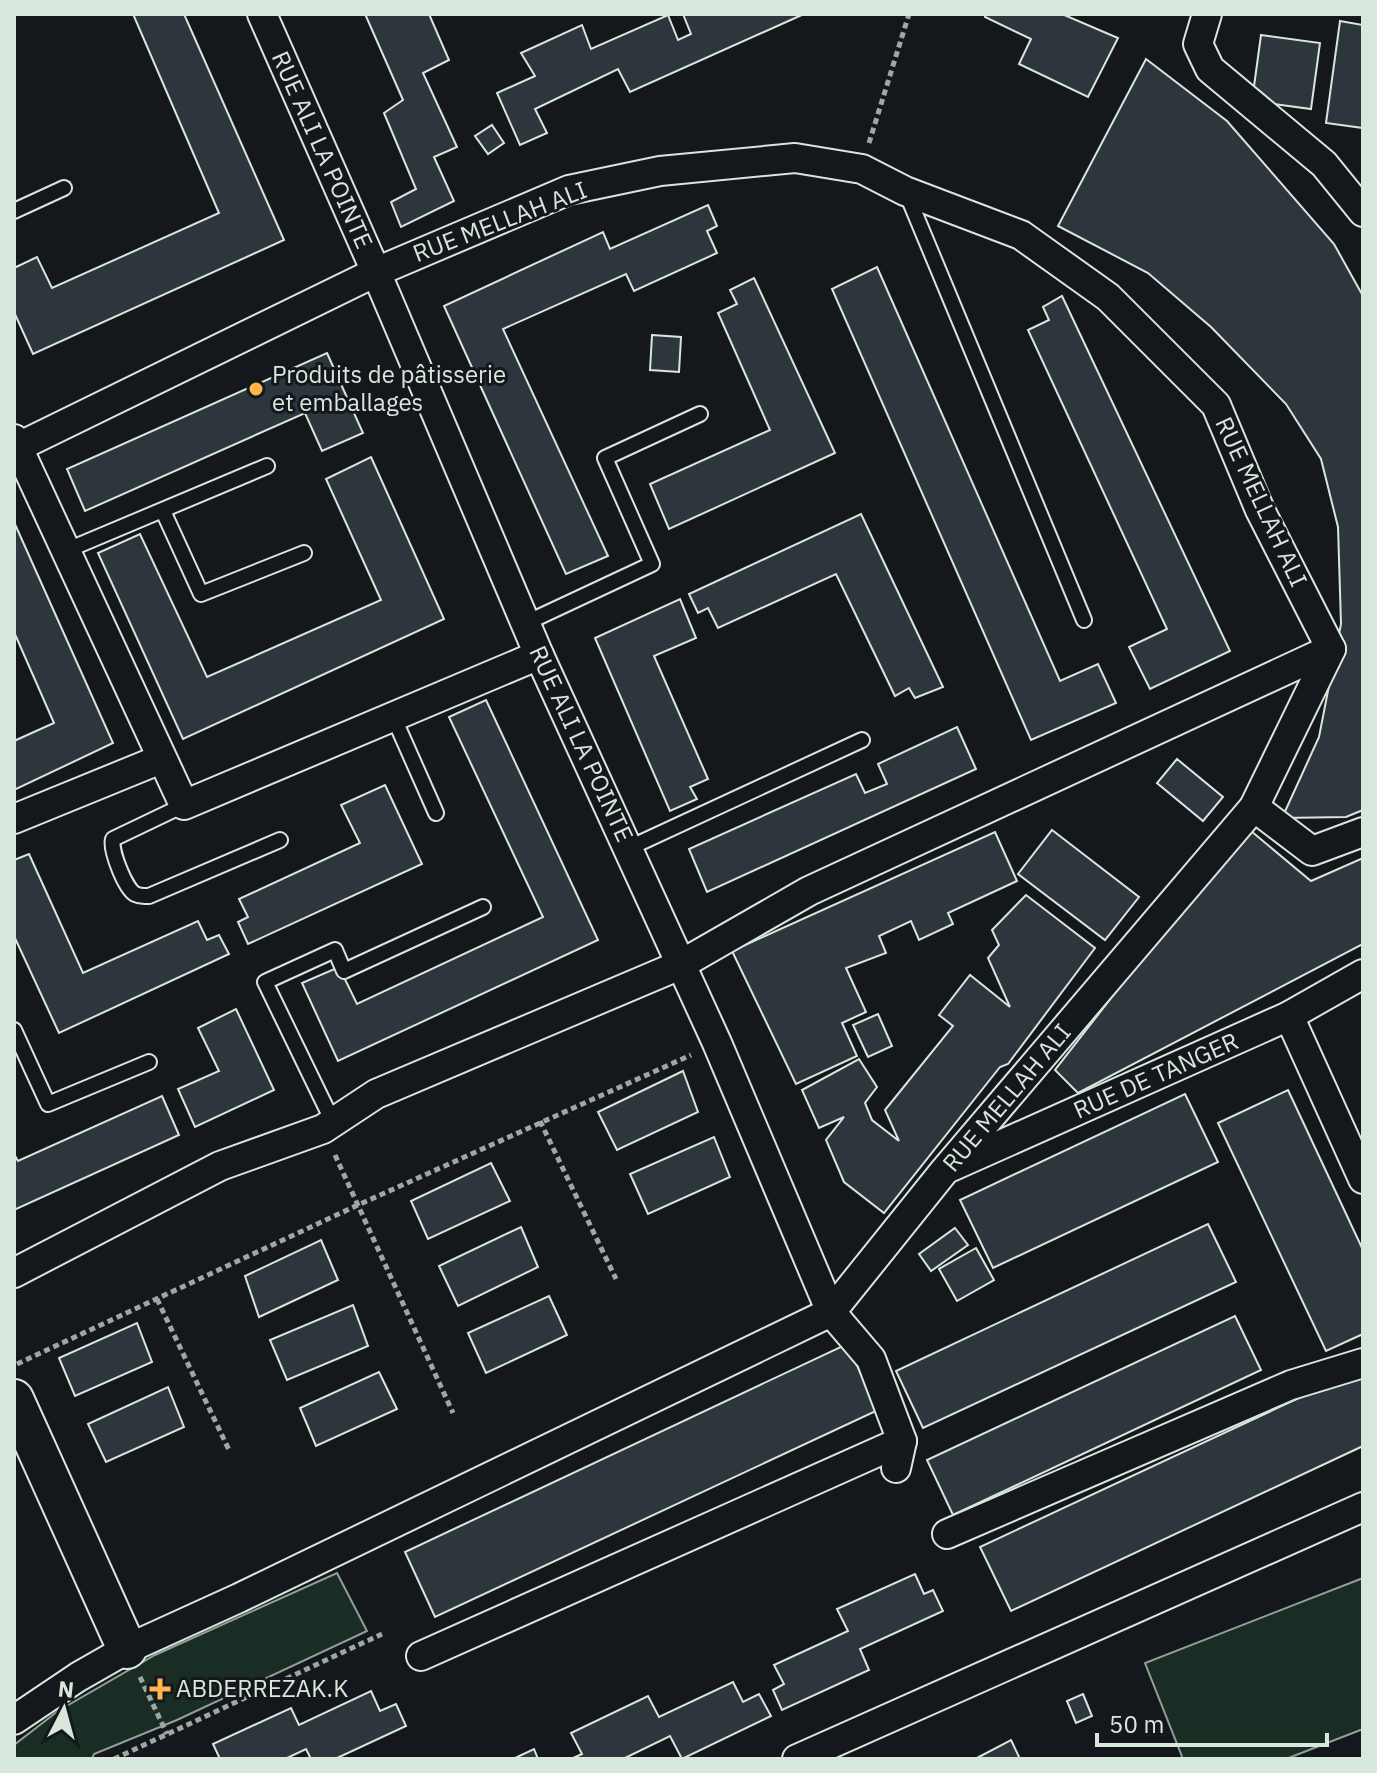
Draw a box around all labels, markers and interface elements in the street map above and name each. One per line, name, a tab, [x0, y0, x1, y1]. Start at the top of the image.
street label: RUE ALI LA POINTE	[265, 46, 381, 253]
street label: RUE MELLAH ALI	[408, 173, 591, 269]
place label: Produits de pâtisserie et emballages	[272, 358, 506, 418]
marker: Produits de pâtisserie et emballages	[247, 380, 265, 398]
street label: RUE MELLAH ALI	[1209, 411, 1315, 592]
street label: RUE ALI LA POINTE	[522, 640, 641, 847]
street label: RUE MELLAH ALI	[935, 1017, 1078, 1178]
street label: RUE DE TANGER	[1068, 1024, 1243, 1126]
north arrow	[24, 1669, 104, 1749]
place label: ABDERREZAK.K	[176, 1672, 348, 1704]
text: N	[57, 1673, 76, 1704]
marker: ABDERREZAK.K	[151, 1680, 169, 1698]
scale bar	[1097, 1697, 1327, 1747]
text: 50 m	[1109, 1708, 1164, 1740]

